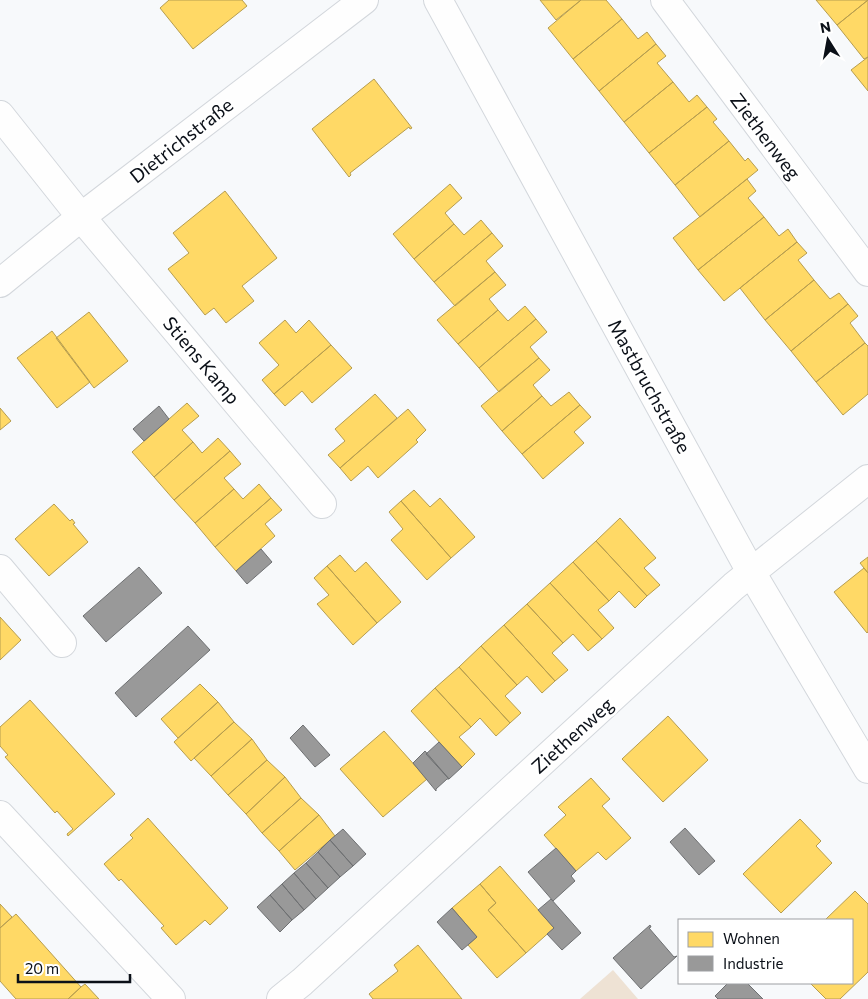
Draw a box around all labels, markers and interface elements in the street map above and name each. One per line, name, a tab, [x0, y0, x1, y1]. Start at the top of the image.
north arrow	[803, 15, 853, 65]
text: N	[819, 17, 832, 36]
street label: Ziethenweg	[726, 88, 806, 184]
street label: Dietrichstraße	[125, 93, 237, 187]
street label: Stiens Kamp	[159, 311, 245, 409]
street label: Mastbruchstraße	[604, 315, 696, 457]
street label: Ziethenweg	[526, 692, 618, 778]
legend	[678, 919, 853, 984]
text: Wohnen	[723, 929, 780, 947]
scale bar	[18, 952, 130, 984]
text: Industrie	[723, 954, 784, 972]
text: 20 m	[25, 959, 59, 977]

